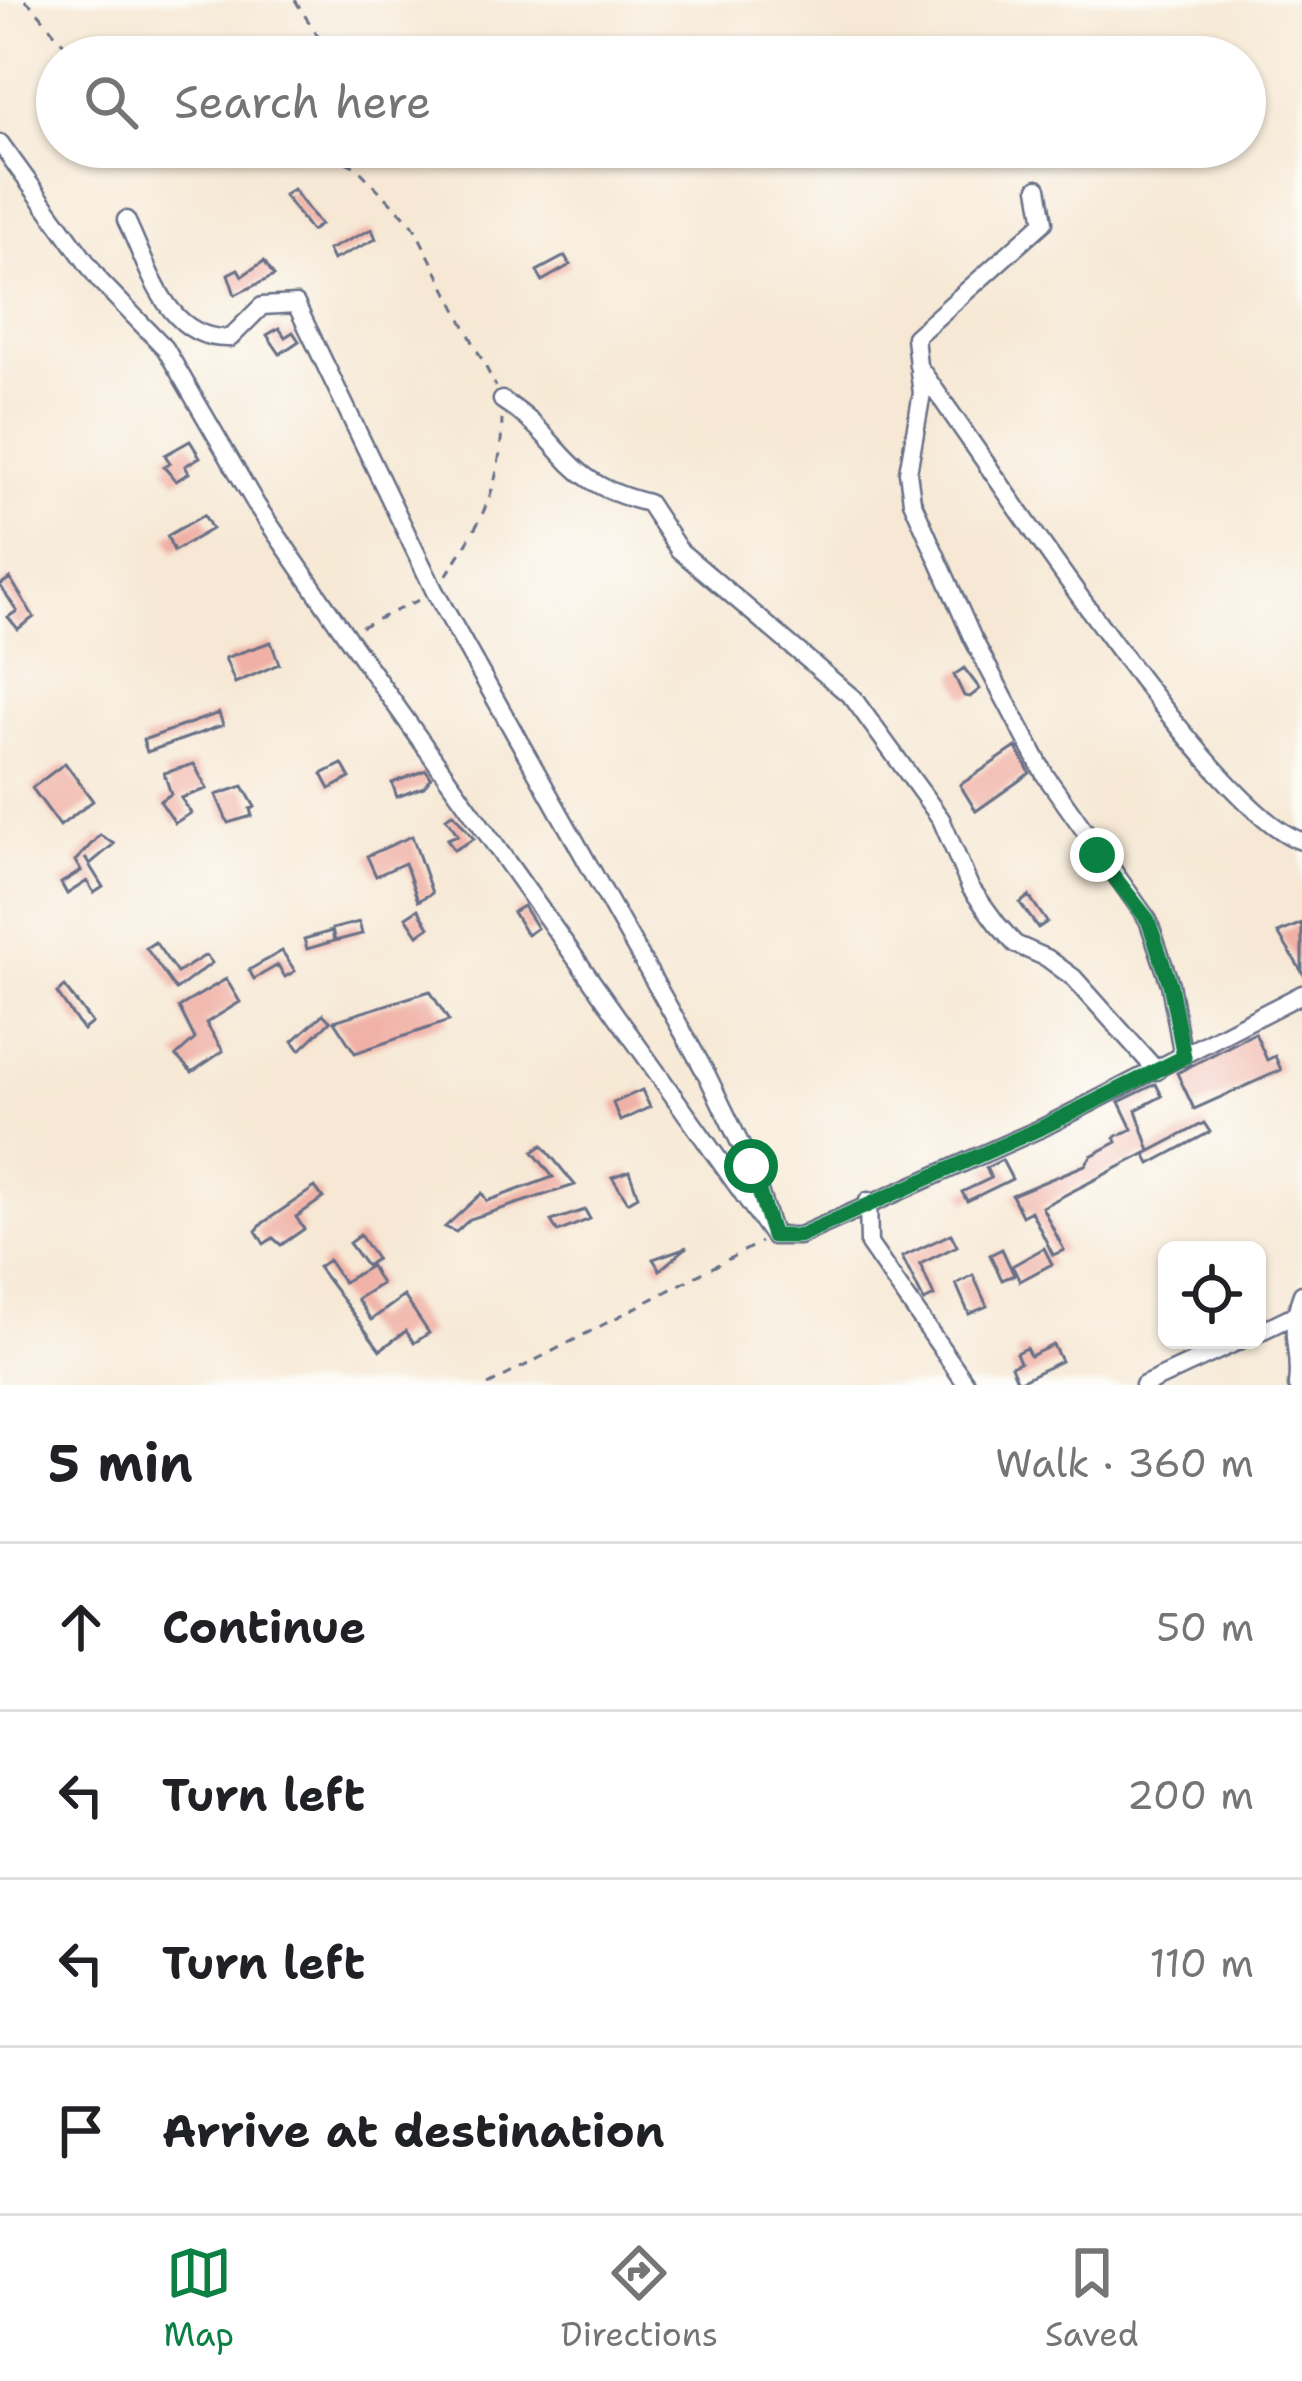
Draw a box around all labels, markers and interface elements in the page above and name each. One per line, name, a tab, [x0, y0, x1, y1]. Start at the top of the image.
search box	[36, 36, 1266, 168]
icon: search	[78, 69, 144, 135]
text: Search here	[174, 72, 431, 132]
route end	[1070, 828, 1124, 882]
route start	[724, 1139, 778, 1193]
map controls	[1158, 1241, 1266, 1349]
button: locate	[1158, 1241, 1266, 1349]
text: 5 min	[48, 1429, 193, 1497]
text: Walk · 360 m	[995, 1437, 1254, 1489]
icon: ahead	[48, 1594, 114, 1660]
text: Continue	[162, 1597, 366, 1657]
text: 50 m	[1156, 1601, 1254, 1653]
icon: left	[48, 1762, 114, 1828]
text: Turn left	[162, 1765, 365, 1825]
text: 200 m	[1127, 1769, 1254, 1821]
icon: left	[48, 1930, 114, 1996]
text: Turn left	[162, 1933, 365, 1993]
text: 110 m	[1150, 1937, 1254, 1989]
icon: arrive	[48, 2098, 114, 2164]
text: Arrive at destination	[162, 2101, 665, 2161]
tab: Map	[163, 2240, 234, 2357]
tab: Directions	[561, 2240, 718, 2357]
tab: Saved	[1045, 2240, 1139, 2357]

